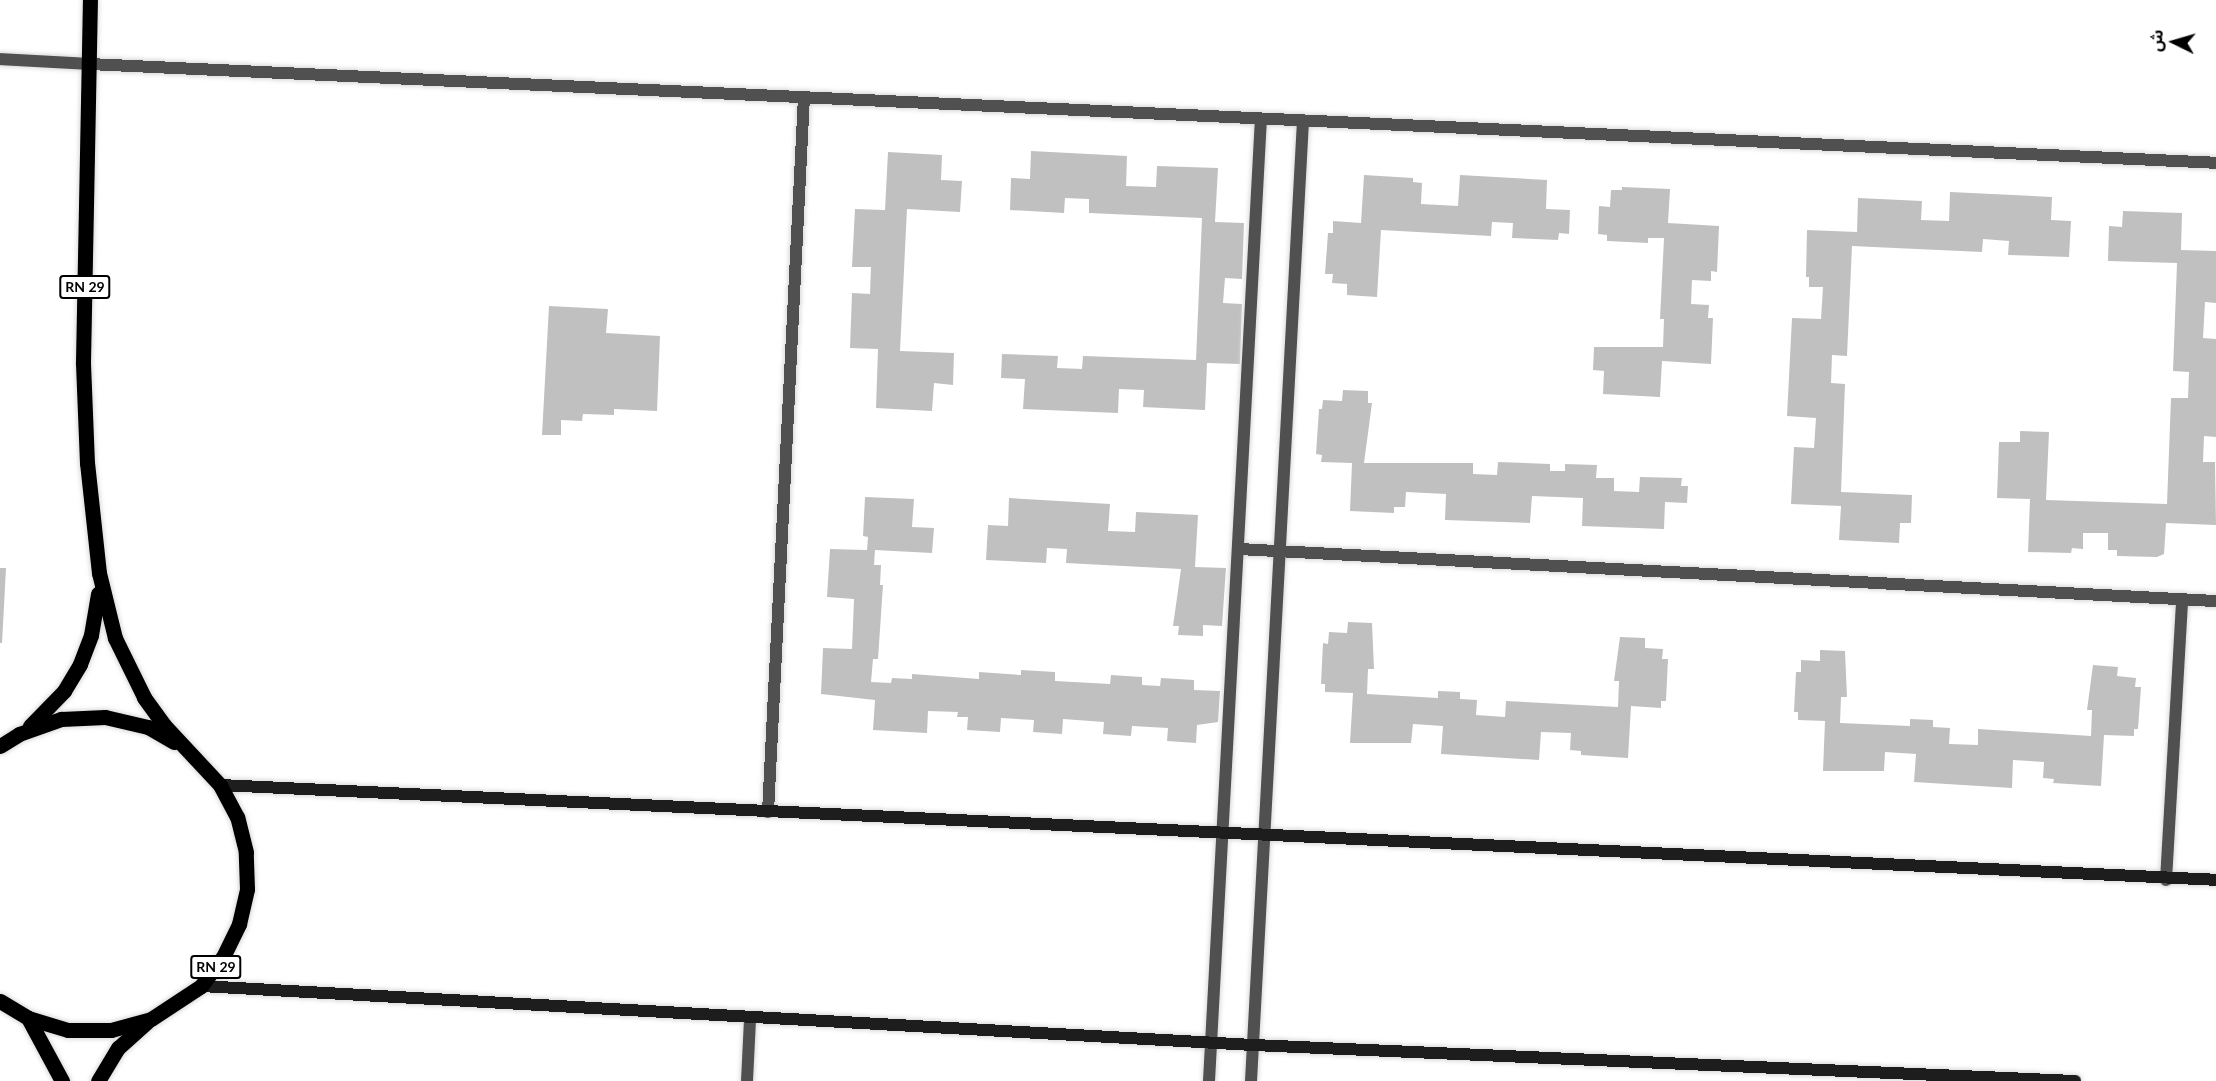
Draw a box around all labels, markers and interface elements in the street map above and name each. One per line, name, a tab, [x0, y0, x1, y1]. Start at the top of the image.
north arrow	[2144, 12, 2204, 72]
text: ش	[2145, 29, 2166, 52]
road number: RN 29	[58, 276, 112, 298]
road number: RN 29	[189, 956, 243, 978]

